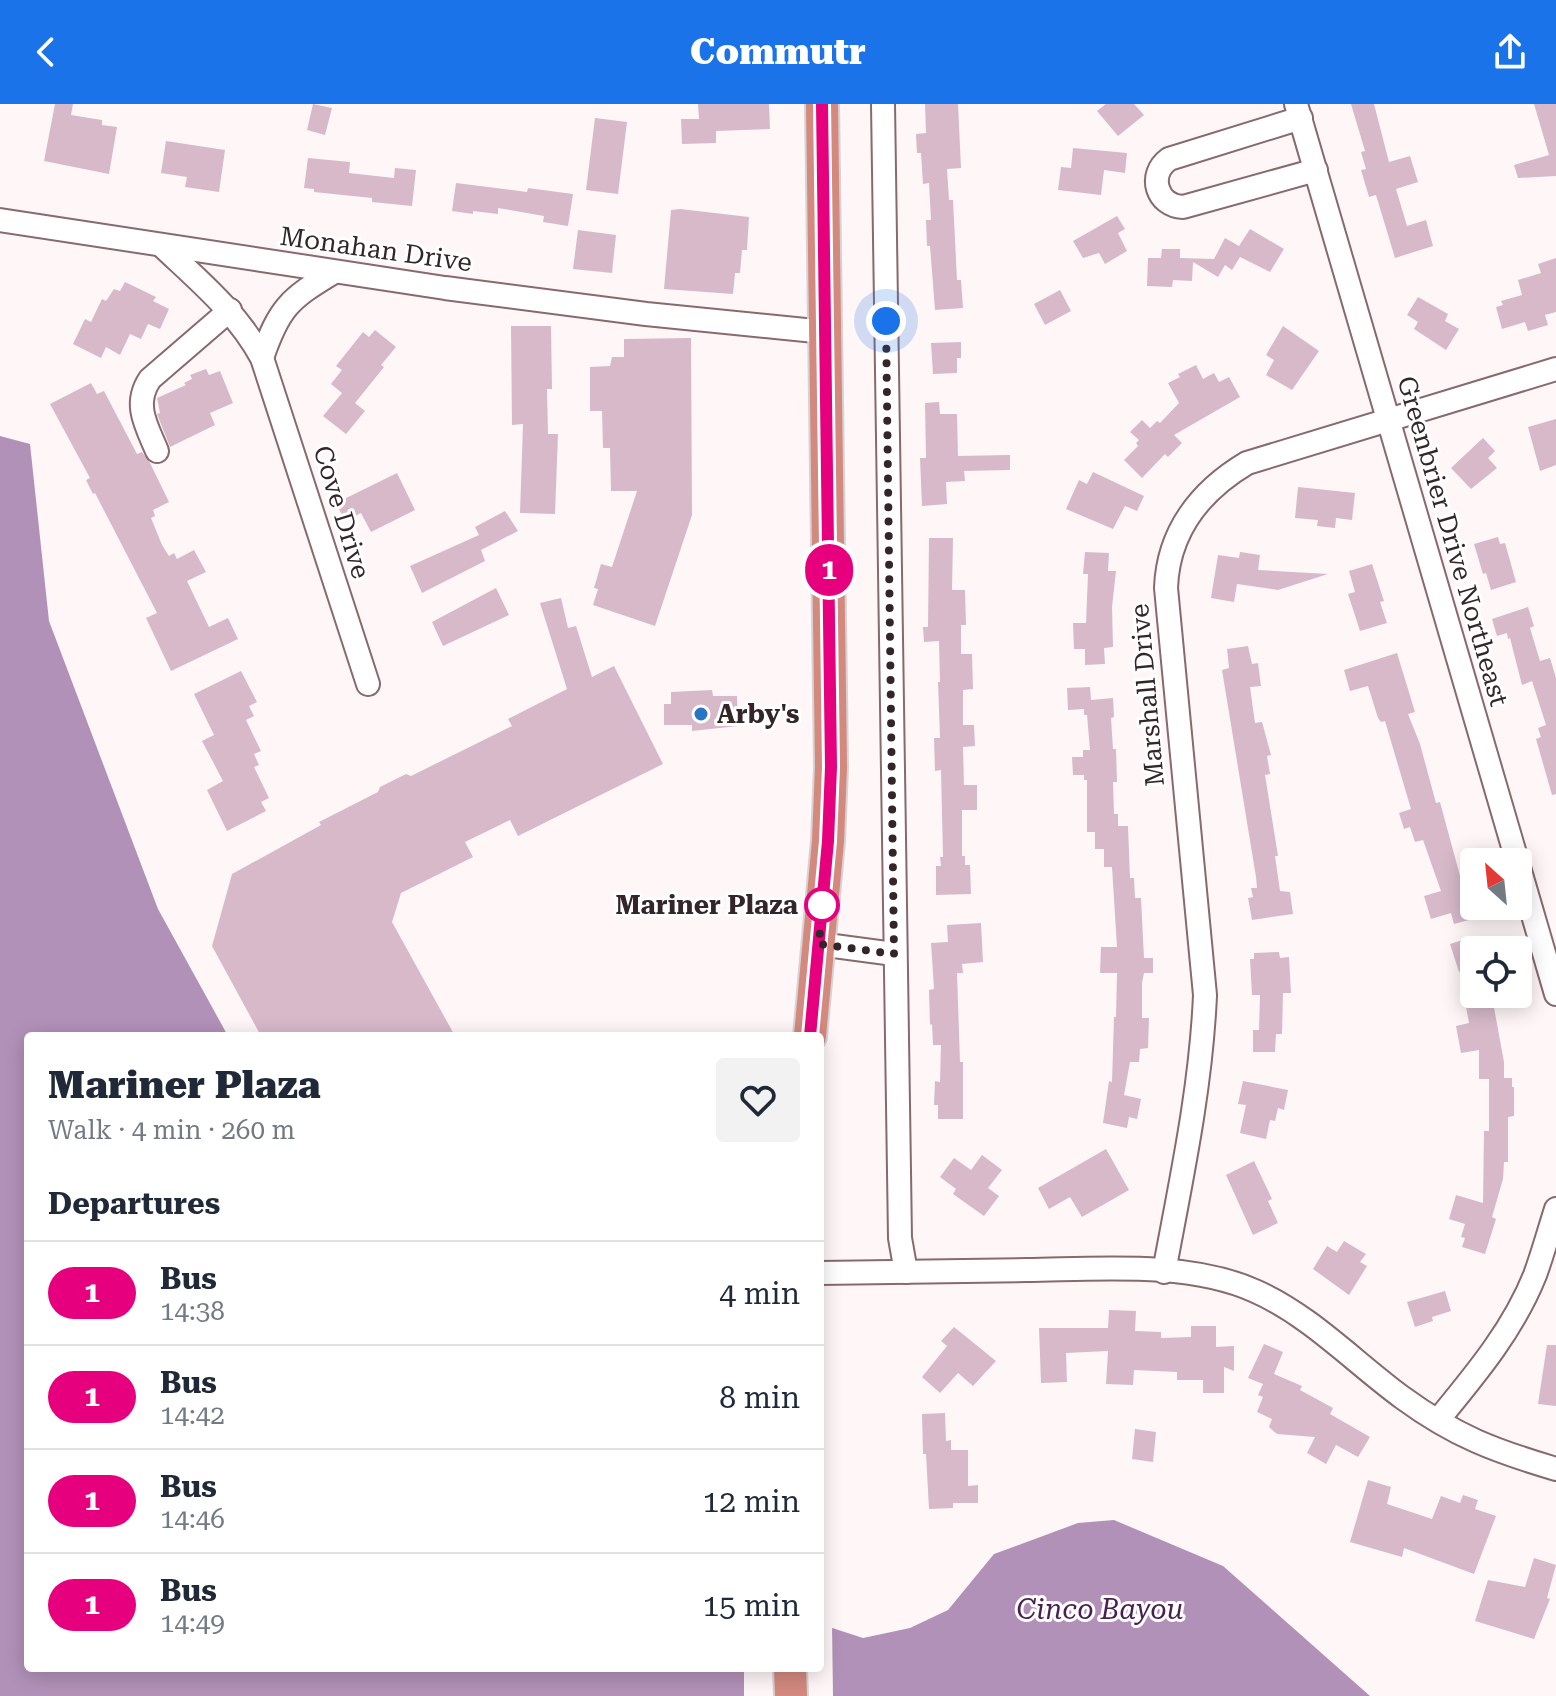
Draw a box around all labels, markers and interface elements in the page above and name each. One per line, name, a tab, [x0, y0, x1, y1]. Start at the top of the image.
icon: back	[24, 30, 68, 74]
icon: share	[1488, 30, 1532, 74]
text: Commutr	[690, 31, 866, 73]
street label: Monahan Drive	[278, 221, 474, 277]
your location	[866, 301, 906, 341]
street label: Greenbrier Drive Northeast	[1391, 373, 1515, 710]
street label: Cove Drive	[308, 442, 376, 582]
line badge: 1	[803, 544, 855, 596]
text: 1	[821, 553, 837, 586]
street label: Marshall Drive	[1124, 603, 1170, 787]
place label: Arby's	[717, 699, 799, 729]
marker: Arby's	[692, 705, 710, 723]
north arrow	[1460, 848, 1532, 920]
map controls	[1460, 848, 1532, 1008]
marker: Mariner Plaza	[805, 888, 839, 922]
place label: Mariner Plaza	[615, 890, 798, 920]
button: locate	[1460, 936, 1532, 1008]
button: heart	[716, 1058, 800, 1142]
text: Mariner Plaza	[48, 1063, 321, 1107]
text: Walk · 4 min · 260 m	[48, 1115, 295, 1145]
text: Departures	[48, 1186, 220, 1221]
text: Bus	[160, 1261, 217, 1296]
text: 1	[84, 1276, 100, 1309]
text: 4 min	[719, 1276, 800, 1311]
text: 14:38	[160, 1296, 225, 1326]
text: Bus	[160, 1365, 217, 1400]
text: 1	[84, 1380, 100, 1413]
text: 8 min	[719, 1380, 800, 1415]
text: 14:42	[160, 1400, 225, 1430]
text: Bus	[160, 1469, 217, 1504]
text: 1	[84, 1484, 100, 1517]
text: 12 min	[703, 1484, 800, 1519]
text: 14:46	[160, 1504, 225, 1534]
text: Bus	[160, 1573, 217, 1608]
text: 1	[84, 1588, 100, 1621]
text: 15 min	[703, 1588, 800, 1623]
water label: Cinco Bayou	[1016, 1593, 1184, 1626]
text: 14:49	[160, 1608, 225, 1638]

